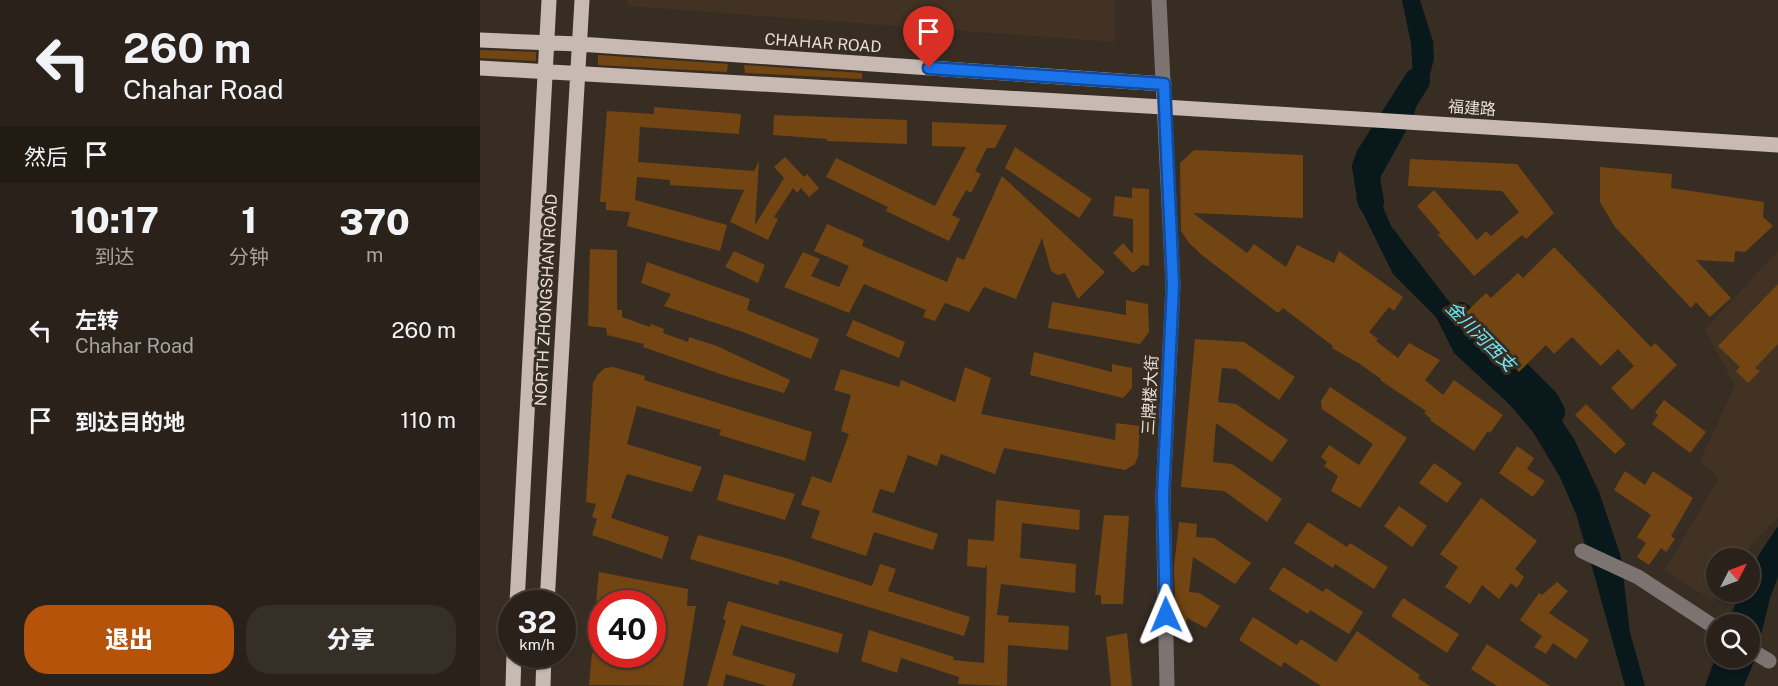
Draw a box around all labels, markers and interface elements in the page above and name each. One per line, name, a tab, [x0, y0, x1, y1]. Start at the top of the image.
pin	[903, 6, 954, 68]
icon: arrive	[912, 15, 945, 48]
text: 260 m	[123, 23, 251, 72]
icon: left	[24, 24, 102, 102]
street label: CHAHAR ROAD	[764, 29, 882, 57]
text: Chahar Road	[123, 73, 284, 105]
street label: 福建路	[1447, 97, 1497, 119]
icon: arrive	[80, 138, 113, 171]
text: 然后	[24, 144, 68, 170]
street label: NORTH ZHONGSHAN ROAD	[531, 193, 561, 407]
text: 10:17	[70, 199, 159, 241]
text: 1	[241, 199, 257, 241]
text: 370	[339, 201, 410, 243]
text: m	[366, 243, 383, 267]
text: 到达	[95, 245, 135, 269]
text: 分钟	[229, 245, 269, 269]
water label: 金川河西支	[1442, 297, 1522, 377]
text: 左转	[75, 307, 119, 333]
icon: left	[24, 314, 57, 347]
text: 260 m	[391, 317, 456, 343]
text: Chahar Road	[75, 334, 194, 358]
street label: 三牌楼大街	[1138, 355, 1162, 435]
icon: arrive	[24, 404, 57, 437]
text: 110 m	[400, 407, 456, 433]
text: 到达目的地	[75, 409, 185, 435]
north arrow	[1706, 548, 1760, 602]
map controls	[1706, 548, 1760, 668]
position arrow	[1134, 583, 1198, 647]
speed limit sign: 40	[588, 590, 666, 668]
text: 32	[517, 604, 557, 640]
button: 退出	[24, 605, 234, 674]
button: 分享	[246, 605, 456, 674]
button: search	[1706, 614, 1760, 668]
text: km/h	[519, 636, 555, 653]

